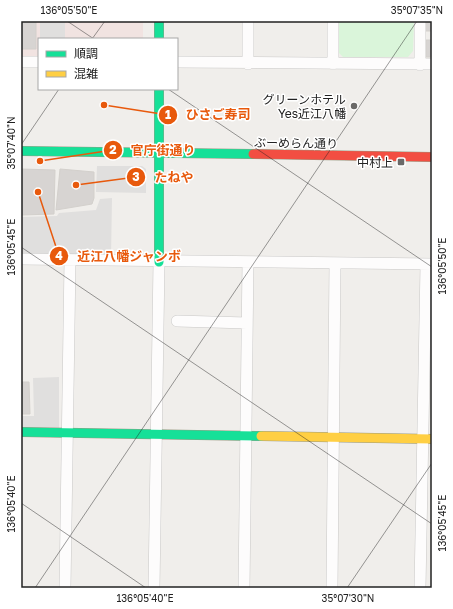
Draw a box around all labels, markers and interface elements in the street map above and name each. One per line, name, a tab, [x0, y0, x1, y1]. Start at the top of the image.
text: 136°05'50"E	[41, 4, 97, 16]
text: 35°07'35"N	[391, 4, 443, 16]
legend	[38, 38, 178, 90]
text: 順調	[74, 46, 98, 61]
text: 混雑	[74, 66, 98, 81]
place label: グリーンホテル Yes近江八幡	[263, 92, 346, 121]
marker: グリーンホテル Yes近江八幡	[349, 101, 359, 111]
callout: ひさご寿司	[158, 102, 259, 127]
text: ひさご寿司	[185, 106, 251, 122]
text: 1	[165, 107, 171, 122]
text: 35°07'40"N	[5, 116, 17, 170]
street label: ぶーめらん通り	[254, 135, 338, 151]
callout: 官庁街通り	[103, 138, 204, 163]
text: 2	[109, 142, 117, 157]
text: 官庁街通り	[130, 142, 196, 158]
place label: 中村上	[357, 155, 393, 170]
marker: 中村上	[396, 157, 406, 167]
callout: たねや	[126, 165, 201, 190]
text: 3	[132, 169, 140, 184]
text: たねや	[154, 169, 194, 185]
text: 136°05'45"E	[5, 219, 17, 275]
text: 136°05'50"E	[436, 238, 448, 294]
callout: 近江八幡ジャンボ	[49, 244, 189, 269]
text: 4	[55, 248, 63, 263]
text: 近江八幡ジャンボ	[77, 248, 181, 264]
text: 136°05'40"E	[5, 475, 17, 533]
text: 136°05'45"E	[436, 495, 448, 551]
text: 136°05'40"E	[116, 592, 174, 604]
text: 35°07'30"N	[322, 592, 374, 604]

